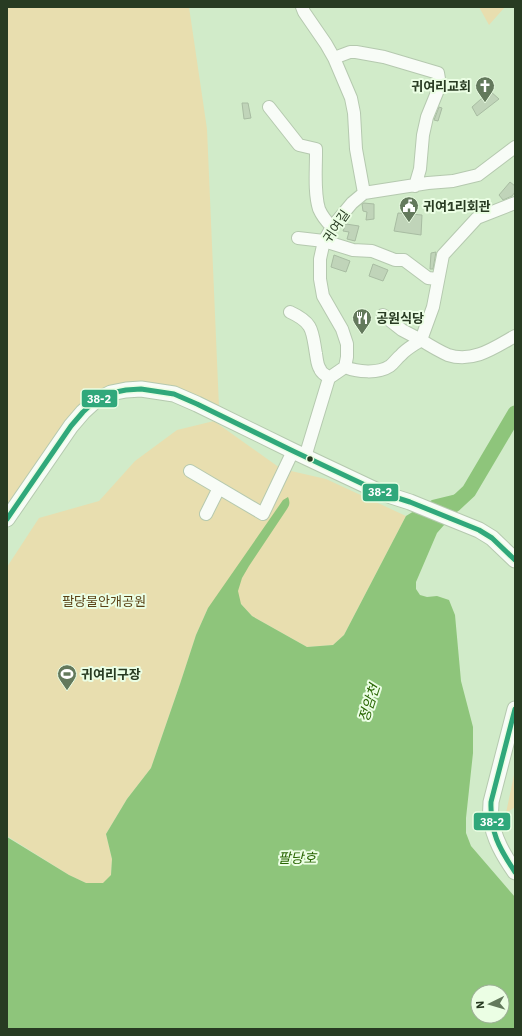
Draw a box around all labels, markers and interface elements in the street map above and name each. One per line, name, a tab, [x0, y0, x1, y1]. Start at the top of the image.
church icon: 귀여리교회	[474, 75, 496, 103]
place label: 귀여리교회	[411, 78, 471, 95]
public building icon: 귀여1리회관	[398, 195, 420, 223]
place label: 귀여1리회관	[423, 198, 491, 215]
street label: 귀여길	[319, 207, 353, 246]
restaurant icon: 공원식당	[351, 307, 373, 335]
place label: 공원식당	[376, 310, 424, 327]
line badge: 38-2	[81, 389, 118, 408]
text: 38-2	[87, 392, 112, 406]
unlabelled marker	[305, 454, 315, 464]
line badge: 38-2	[362, 483, 399, 502]
text: 38-2	[368, 485, 393, 499]
park label: 팔당물안개공원	[62, 593, 146, 610]
sports icon: 귀여리구장	[56, 663, 78, 691]
place label: 귀여리구장	[81, 666, 141, 683]
water label: 정암천	[354, 681, 384, 724]
line badge: 38-2	[473, 812, 511, 831]
text: 38-2	[480, 815, 505, 829]
water label: 팔당호	[278, 849, 317, 867]
north arrow	[470, 984, 510, 1024]
text: N	[473, 1000, 487, 1009]

